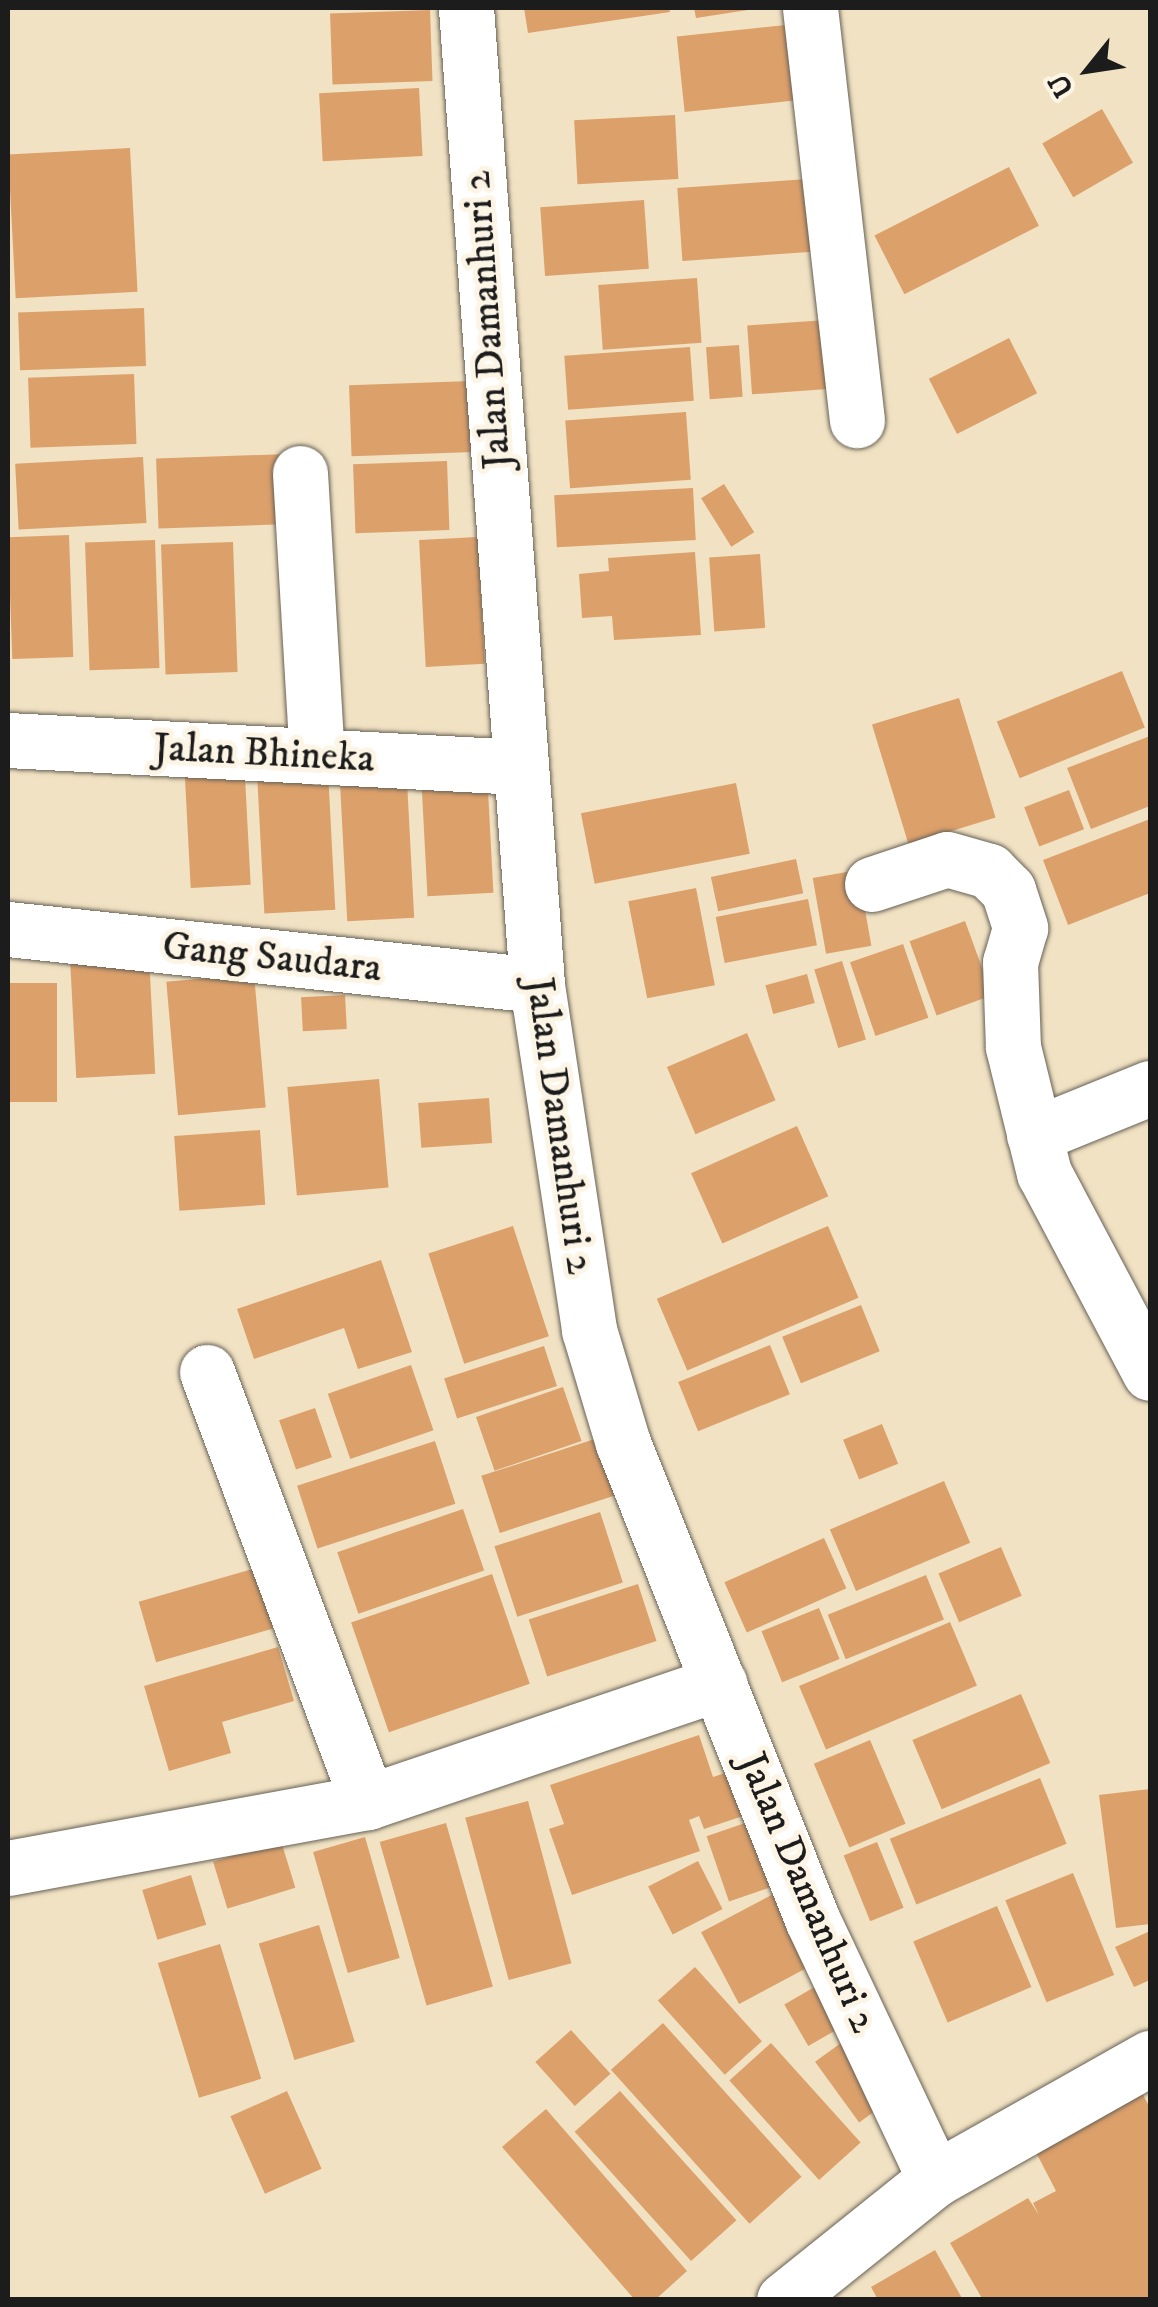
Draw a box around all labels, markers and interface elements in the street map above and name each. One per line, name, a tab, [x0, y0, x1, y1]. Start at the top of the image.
north arrow	[1038, 20, 1138, 120]
text: U	[1041, 67, 1082, 103]
street label: Jalan Damanhuri 2	[454, 169, 522, 471]
street label: Jalan Bhineka	[152, 724, 376, 784]
street label: Gang Saudara	[160, 923, 384, 993]
street label: Jalan Damanhuri 2	[514, 975, 604, 1277]
street label: Jalan Damanhuri 2	[727, 1746, 887, 2040]

